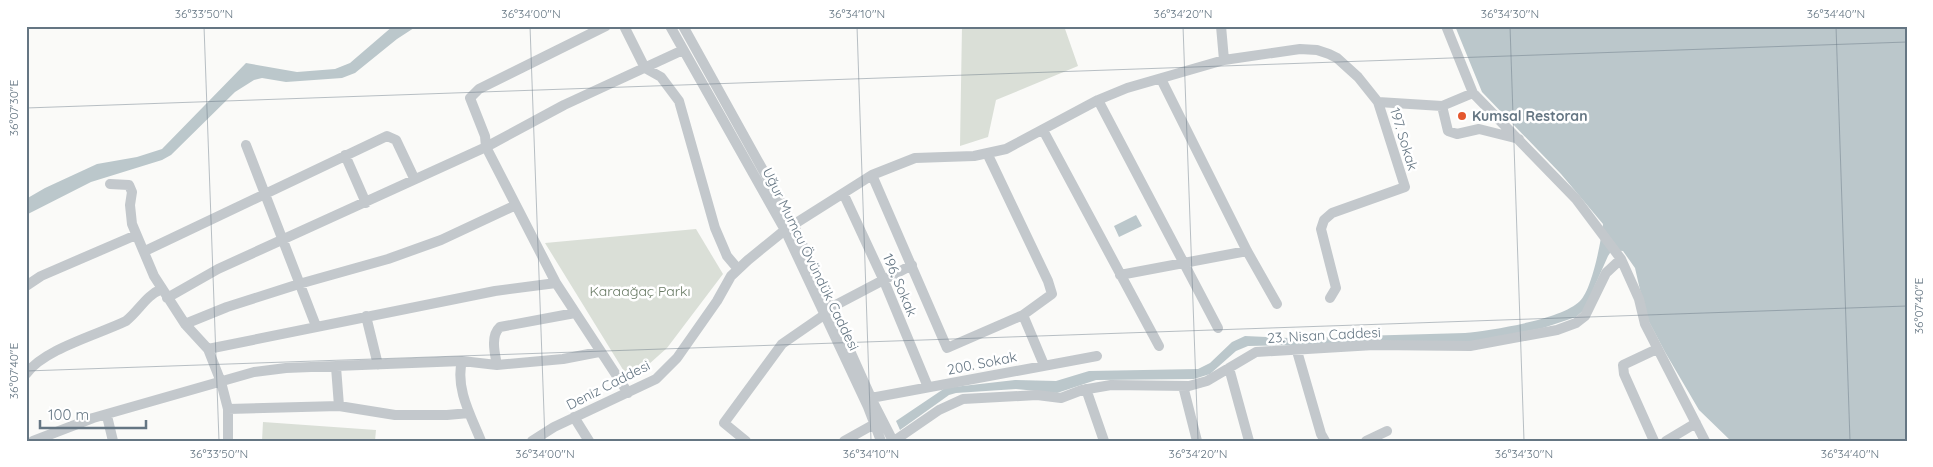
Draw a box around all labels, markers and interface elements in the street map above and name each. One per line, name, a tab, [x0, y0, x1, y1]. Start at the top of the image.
text: 36°33'50"N	[175, 6, 233, 21]
text: 36°34'00"N	[501, 6, 561, 21]
text: 36°34'10"N	[829, 6, 885, 21]
text: 36°34'20"N	[1154, 6, 1212, 21]
text: 36°34'30"N	[1481, 6, 1539, 21]
text: 36°34'40"N	[1807, 6, 1865, 21]
text: 36°07'30"E	[6, 80, 21, 136]
street label: 197. Sokak	[1386, 105, 1422, 173]
place label: Kumsal Restoran	[1472, 107, 1587, 125]
marker: Kumsal Restoran	[1456, 110, 1468, 122]
street label: Uğur Mumcu Övündük Caddesi	[759, 165, 863, 353]
street label: 196. Sokak	[879, 251, 921, 319]
text: 36°07'40"E	[1911, 278, 1926, 334]
park label: Karaağaç Parkı	[589, 282, 691, 300]
street label: 23. Nisan Caddesi	[1267, 323, 1381, 347]
text: 36°07'40"E	[6, 343, 21, 399]
street label: 200. Sokak	[946, 347, 1018, 379]
street label: Deniz Caddesi	[563, 356, 653, 414]
scale bar	[40, 397, 146, 429]
text: 100 m	[48, 405, 89, 424]
text: 36°33'50"N	[190, 446, 248, 461]
text: 36°34'00"N	[515, 446, 575, 461]
text: 36°34'10"N	[843, 446, 899, 461]
text: 36°34'20"N	[1169, 446, 1227, 461]
text: 36°34'30"N	[1495, 446, 1553, 461]
text: 36°34'40"N	[1821, 446, 1879, 461]

